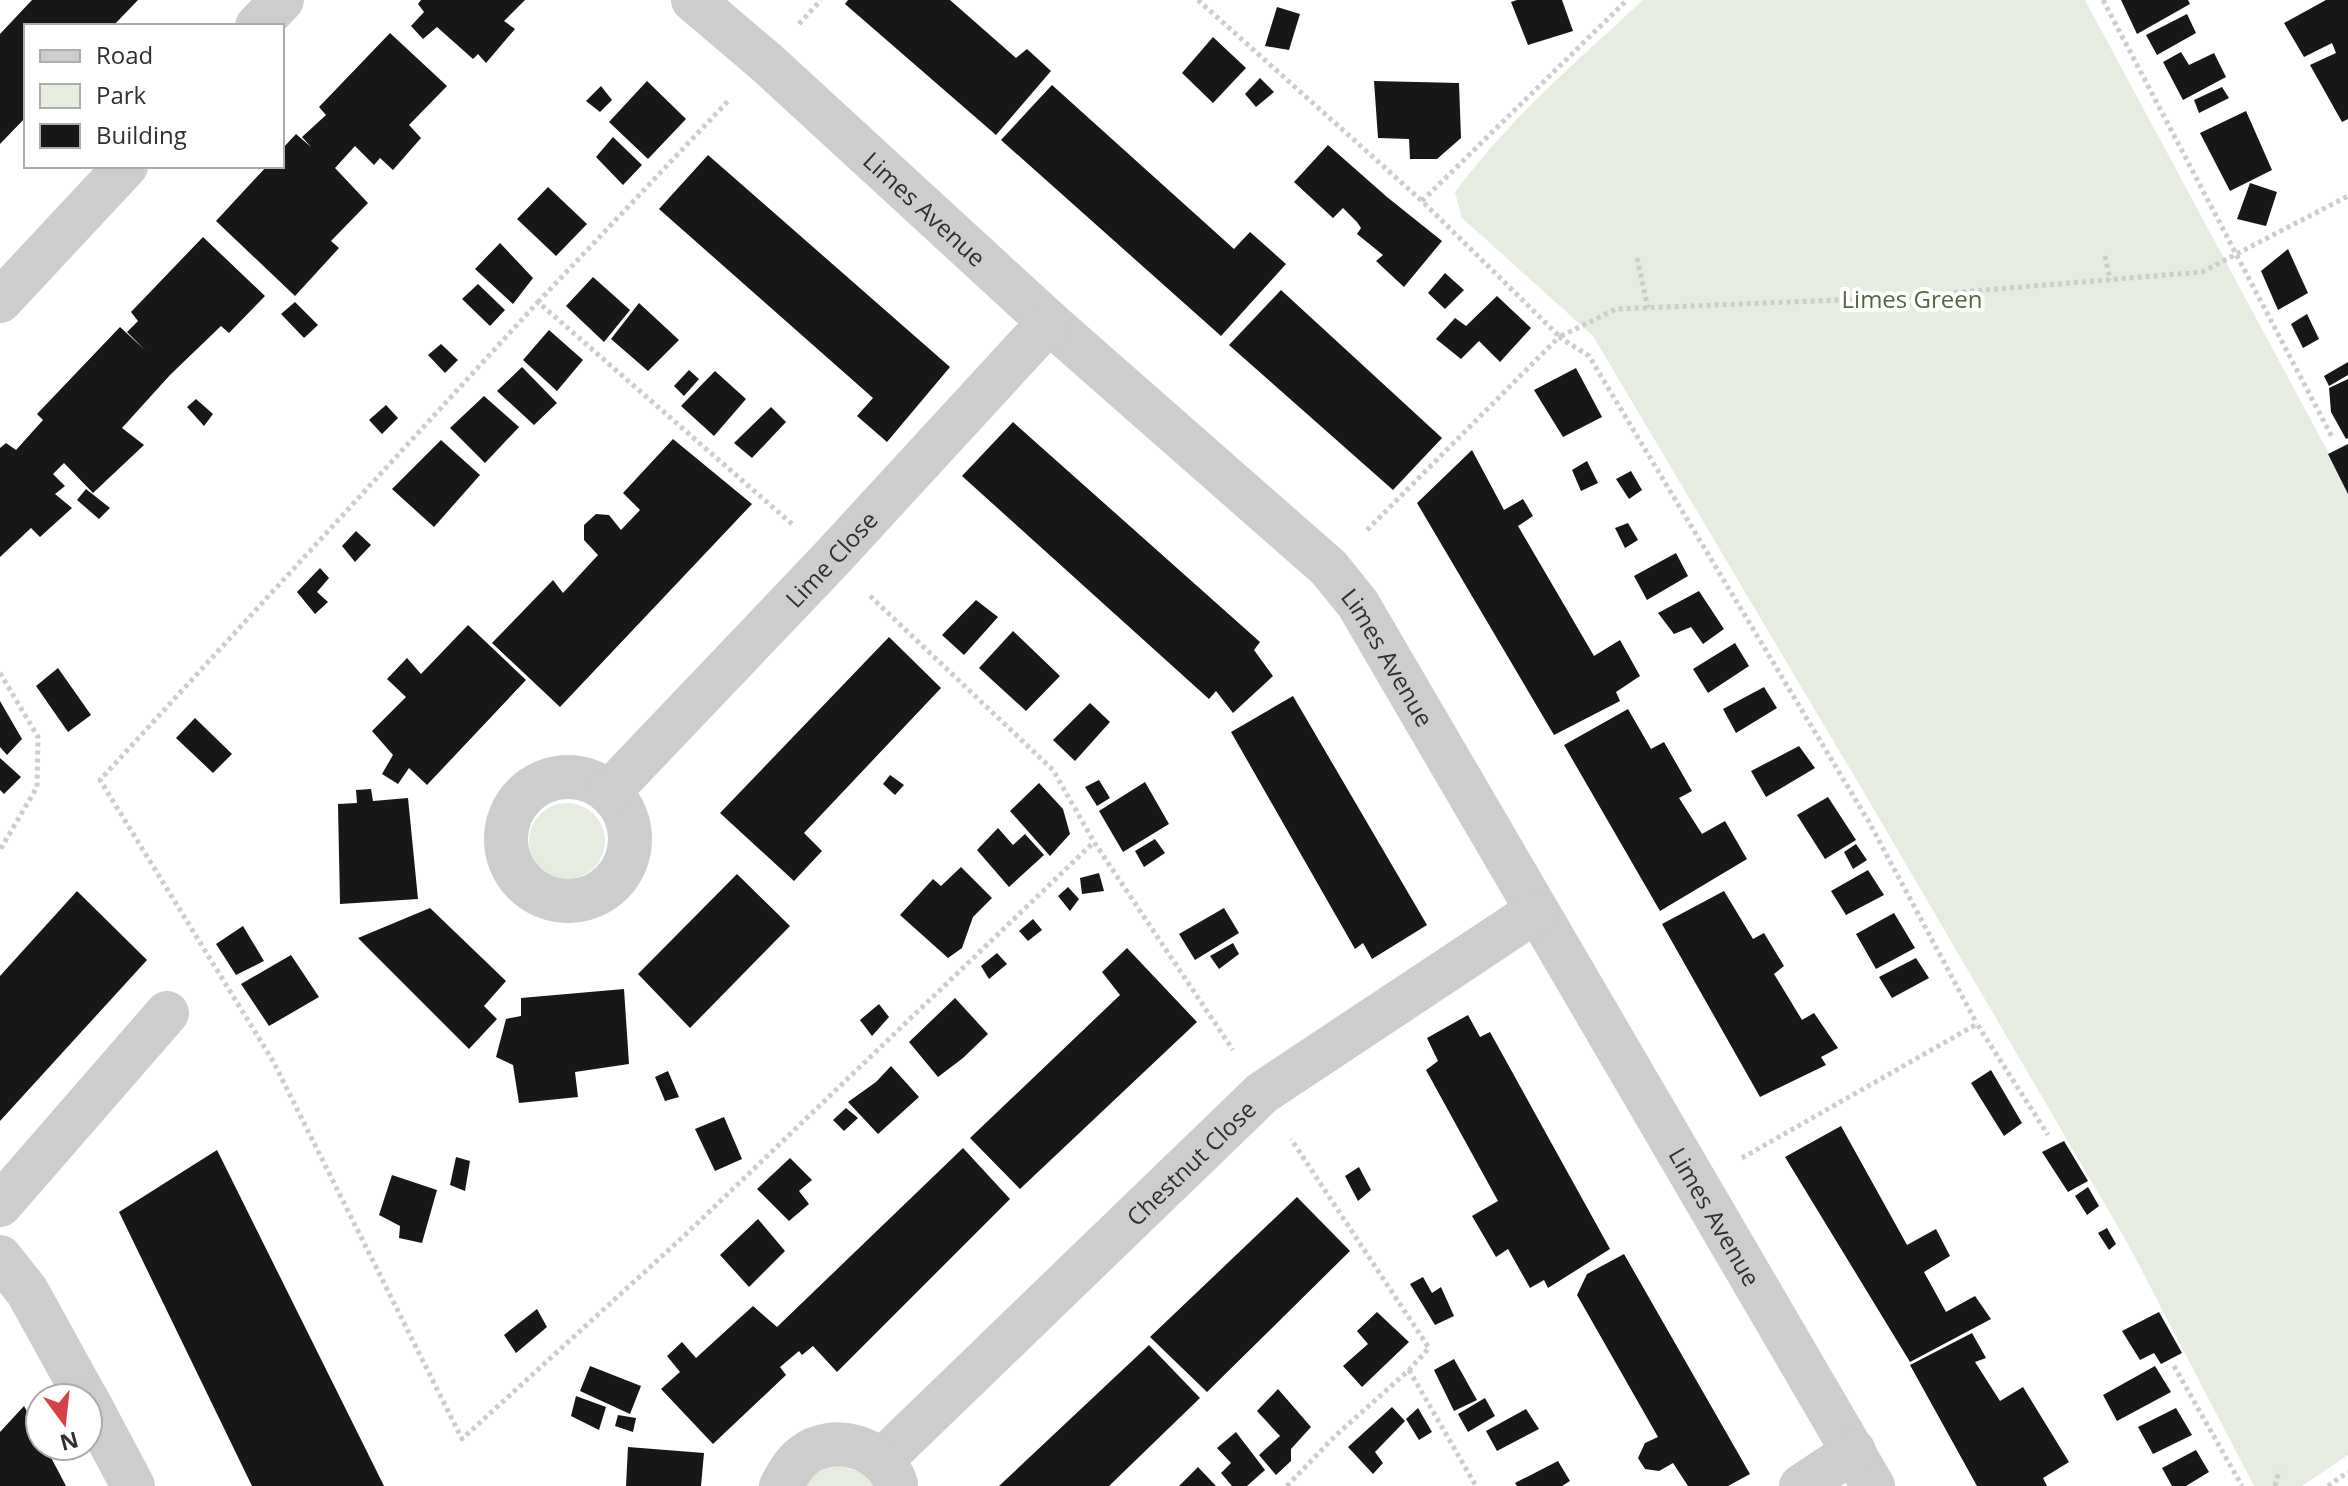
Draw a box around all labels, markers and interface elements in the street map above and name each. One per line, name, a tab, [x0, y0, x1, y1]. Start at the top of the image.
legend	[24, 24, 284, 168]
text: Road	[96, 38, 153, 71]
text: Park	[96, 78, 147, 111]
text: Building	[96, 118, 187, 151]
street label: Limes Avenue	[857, 144, 994, 273]
park label: Limes Green	[1842, 282, 1982, 315]
street label: Lime Close	[777, 503, 884, 614]
street label: Limes Avenue	[1335, 581, 1442, 732]
street label: Chestnut Close	[1118, 1092, 1262, 1233]
street label: Limes Avenue	[1662, 1141, 1769, 1292]
north arrow	[24, 1382, 104, 1462]
text: N	[57, 1425, 82, 1459]

